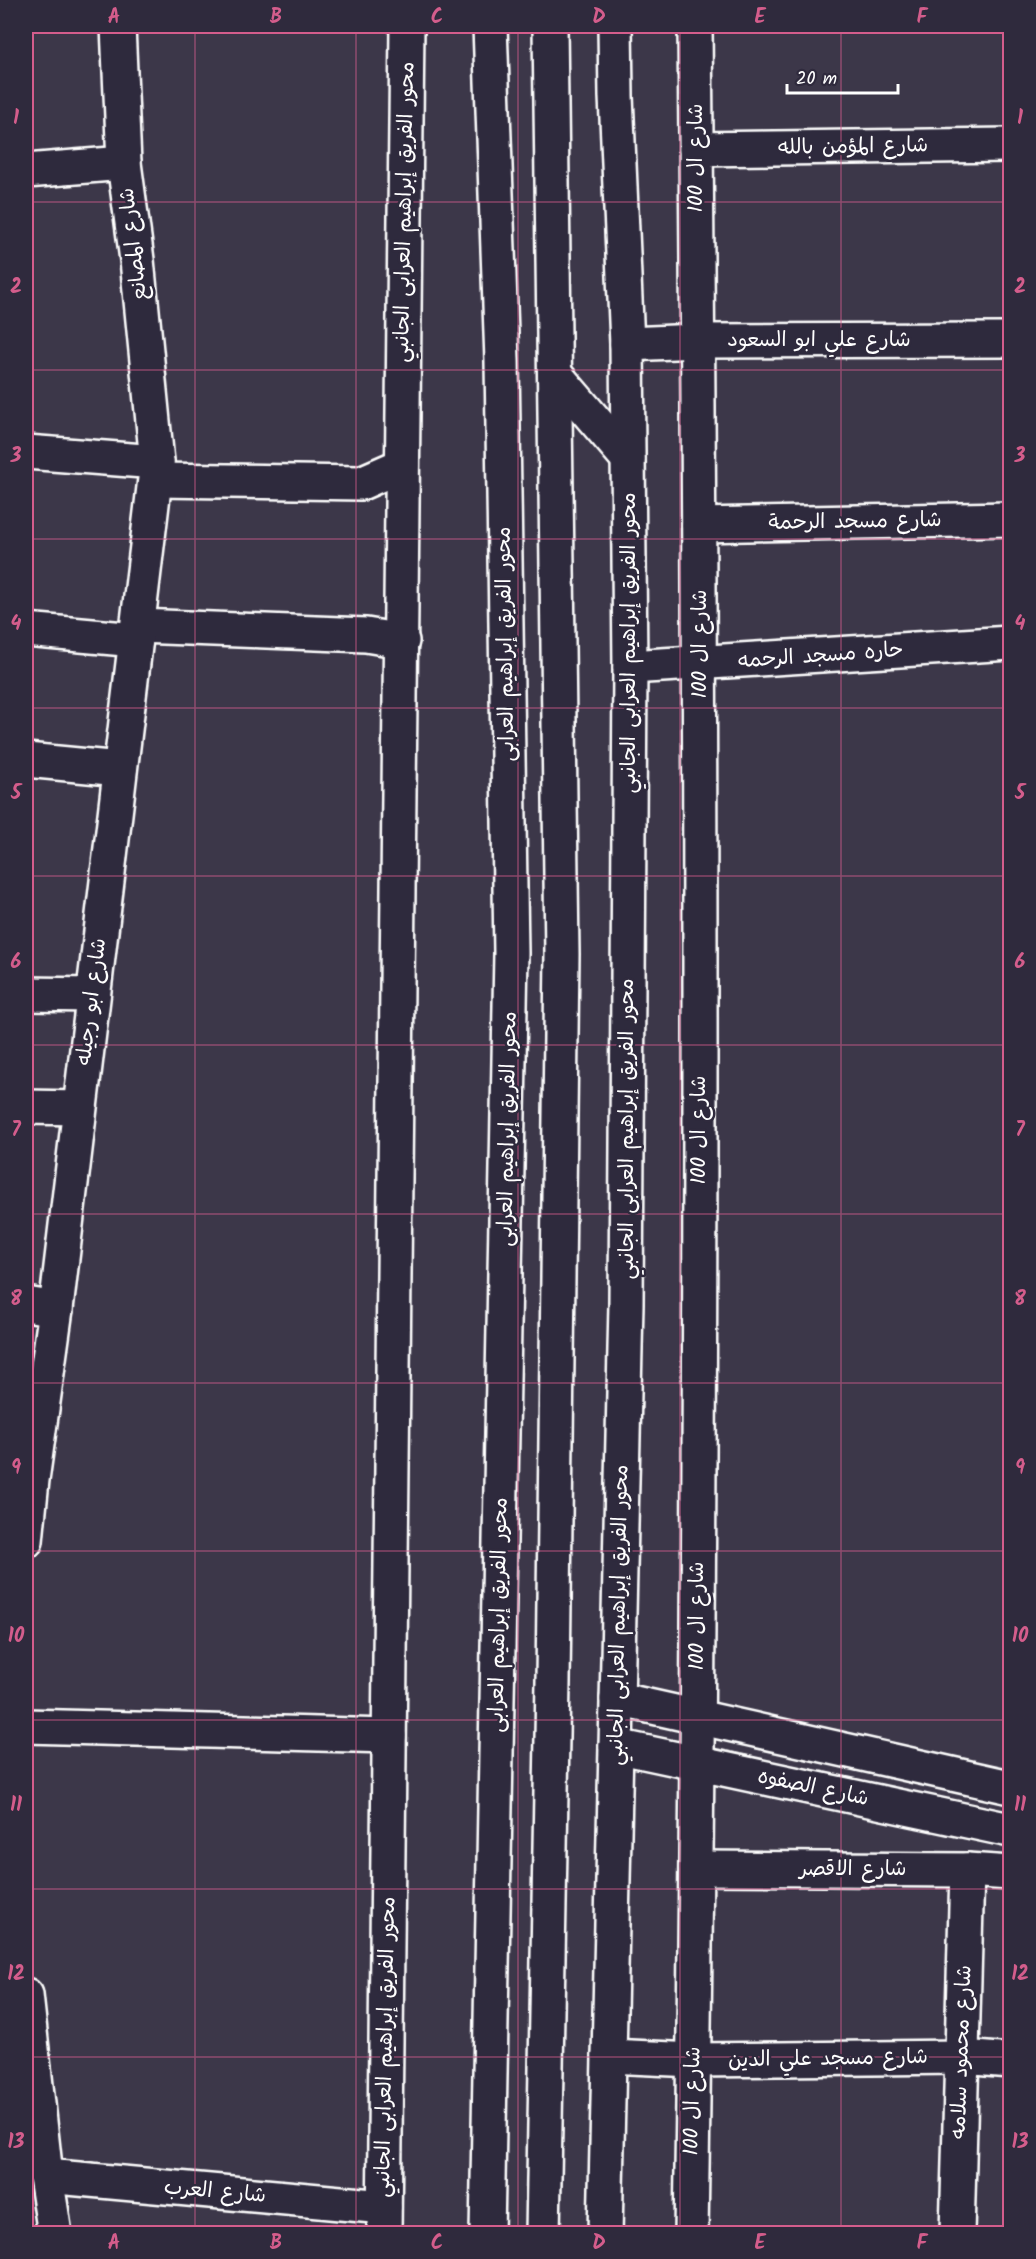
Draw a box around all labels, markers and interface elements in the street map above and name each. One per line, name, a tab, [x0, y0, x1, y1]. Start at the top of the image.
text: A	[108, 2, 120, 34]
text: B	[270, 2, 282, 34]
text: C	[431, 2, 443, 34]
text: D	[592, 2, 606, 34]
text: E	[754, 2, 766, 34]
text: F	[917, 2, 929, 34]
scale bar	[787, 57, 898, 95]
street label: محور الفريق إبراهيم العرابى الجانبي	[386, 61, 425, 363]
text: 20 m	[796, 65, 837, 94]
text: 1	[13, 103, 19, 135]
street label: شارع ال 100	[680, 103, 713, 213]
text: 1	[1017, 103, 1023, 135]
street label: شارع المؤمن بالله	[778, 129, 928, 165]
street label: شارع المصانع	[111, 186, 157, 302]
text: 2	[10, 272, 22, 304]
text: 2	[1014, 272, 1026, 304]
street label: شارع علي ابو السعود	[727, 324, 911, 358]
text: 3	[10, 441, 22, 473]
text: 3	[1014, 441, 1026, 473]
street label: محور الفريق إبراهيم العرابى الجانبي	[613, 492, 647, 794]
street label: شارع مسجد الرحمة	[768, 504, 942, 540]
street label: محور الفريق إبراهيم العرابى	[487, 526, 525, 762]
street label: شارع ال 100	[684, 589, 717, 699]
text: 4	[11, 609, 22, 641]
text: 4	[1015, 609, 1026, 641]
street label: حاره مسجد الرحمه	[736, 634, 904, 678]
text: 5	[10, 778, 23, 810]
text: 5	[1014, 778, 1027, 810]
street label: شارع ابو رجيله	[68, 936, 116, 1068]
text: 6	[11, 947, 22, 979]
text: 6	[1015, 947, 1026, 979]
street label: محور الفريق إبراهيم العرابى الجانبي	[611, 978, 645, 1280]
street label: محور الفريق إبراهيم العرابى	[489, 1011, 527, 1247]
street label: شارع ال 100	[683, 1075, 716, 1185]
text: 7	[11, 1115, 21, 1147]
text: 7	[1015, 1115, 1025, 1147]
text: 8	[10, 1284, 22, 1316]
text: 8	[1014, 1284, 1026, 1316]
text: 9	[11, 1453, 21, 1485]
text: 9	[1015, 1453, 1025, 1485]
street label: محور الفريق إبراهيم العرابى الجانبي	[600, 1464, 639, 1766]
street label: محور الفريق إبراهيم العرابى	[480, 1497, 518, 1733]
street label: شارع ال 100	[681, 1561, 714, 1671]
text: 10	[8, 1621, 25, 1653]
text: 10	[1012, 1621, 1029, 1653]
street label: شارع الصفوه	[754, 1760, 872, 1816]
text: 11	[10, 1790, 22, 1822]
text: 11	[1014, 1790, 1026, 1822]
street label: شارع الاقصر	[797, 1853, 907, 1886]
street label: محور الفريق إبراهيم العرابى الجانبي	[367, 1896, 406, 2198]
text: 12	[7, 1959, 25, 1991]
text: 12	[1011, 1959, 1029, 1991]
street label: شارع محمود سلامه	[942, 1964, 982, 2140]
street label: شارع مسجد علي الدين	[728, 2041, 928, 2078]
street label: شارع ال 100	[676, 2046, 710, 2156]
text: 13	[8, 2127, 25, 2159]
text: 13	[1012, 2127, 1029, 2159]
street label: شارع العرب	[163, 2171, 267, 2213]
text: A	[108, 2228, 120, 2259]
text: B	[270, 2228, 282, 2259]
text: C	[431, 2228, 443, 2259]
text: D	[592, 2228, 606, 2259]
text: E	[754, 2228, 766, 2259]
text: F	[917, 2228, 929, 2259]

